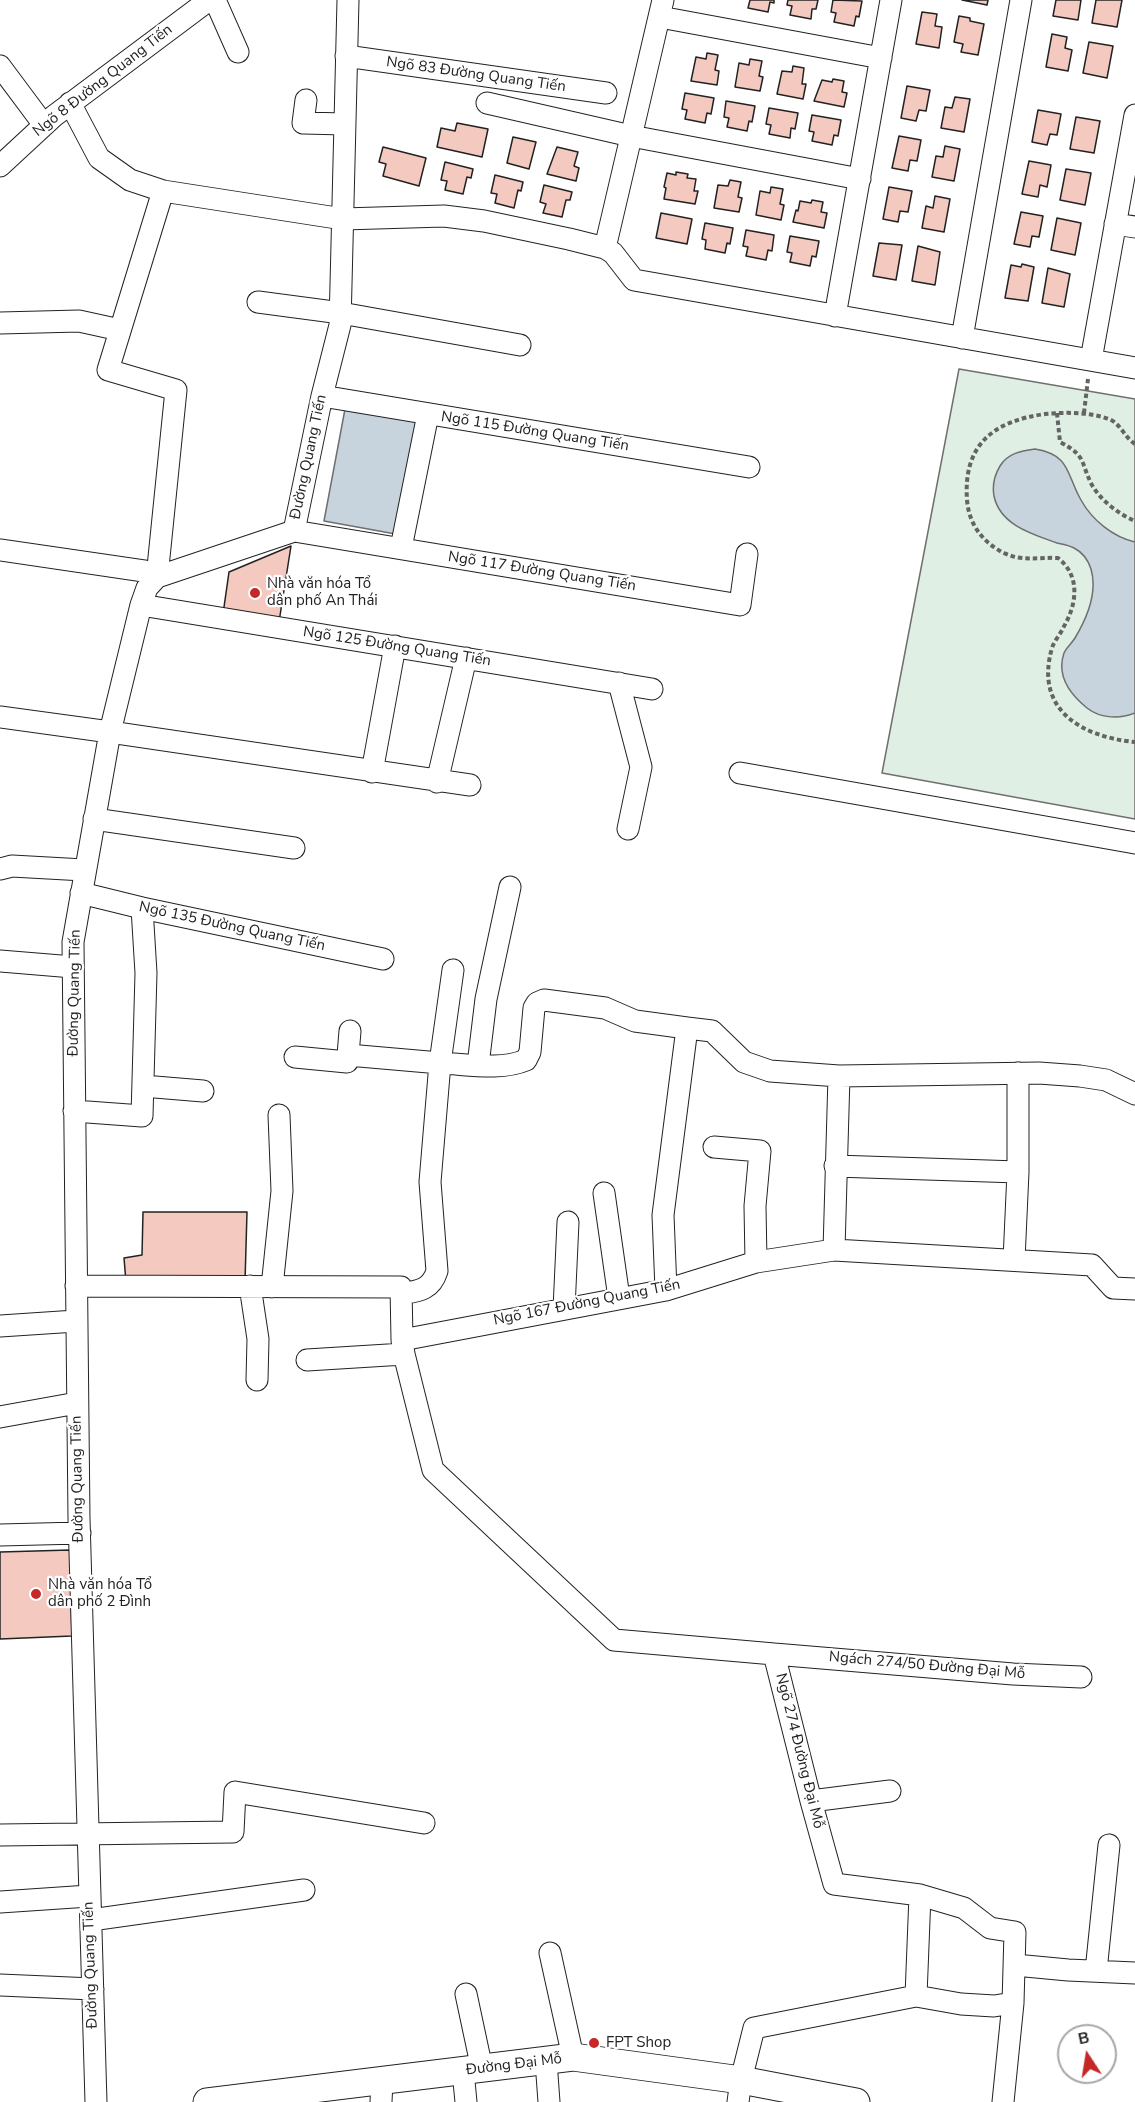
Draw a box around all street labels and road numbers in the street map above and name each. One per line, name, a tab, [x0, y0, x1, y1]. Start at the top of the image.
street label: Ngõ 8 Đường Quang Tiến	[30, 21, 176, 141]
street label: Ngõ 83 Đường Quang Tiến	[385, 53, 567, 97]
street label: Đường Quang Tiến	[287, 393, 331, 521]
street label: Ngõ 115 Đường Quang Tiến	[440, 408, 630, 456]
street label: Ngõ 117 Đường Quang Tiến	[447, 548, 637, 596]
street label: Ngõ 125 Đường Quang Tiến	[302, 623, 492, 671]
street label: Ngõ 135 Đường Quang Tiến	[137, 898, 327, 956]
street label: Đường Quang Tiến	[65, 929, 85, 1057]
street label: Ngõ 167 Đường Quang Tiến	[492, 1276, 682, 1330]
street label: Đường Quang Tiến	[68, 1415, 88, 1543]
street label: Ngách 274/50 Đường Đại Mỗ	[828, 1648, 1026, 1684]
street label: Ngõ 274 Đường Đại Mỗ	[771, 1671, 827, 1831]
street label: Đường Quang Tiến	[80, 1901, 102, 2029]
street label: Đường Đại Mỗ	[465, 2050, 563, 2080]

